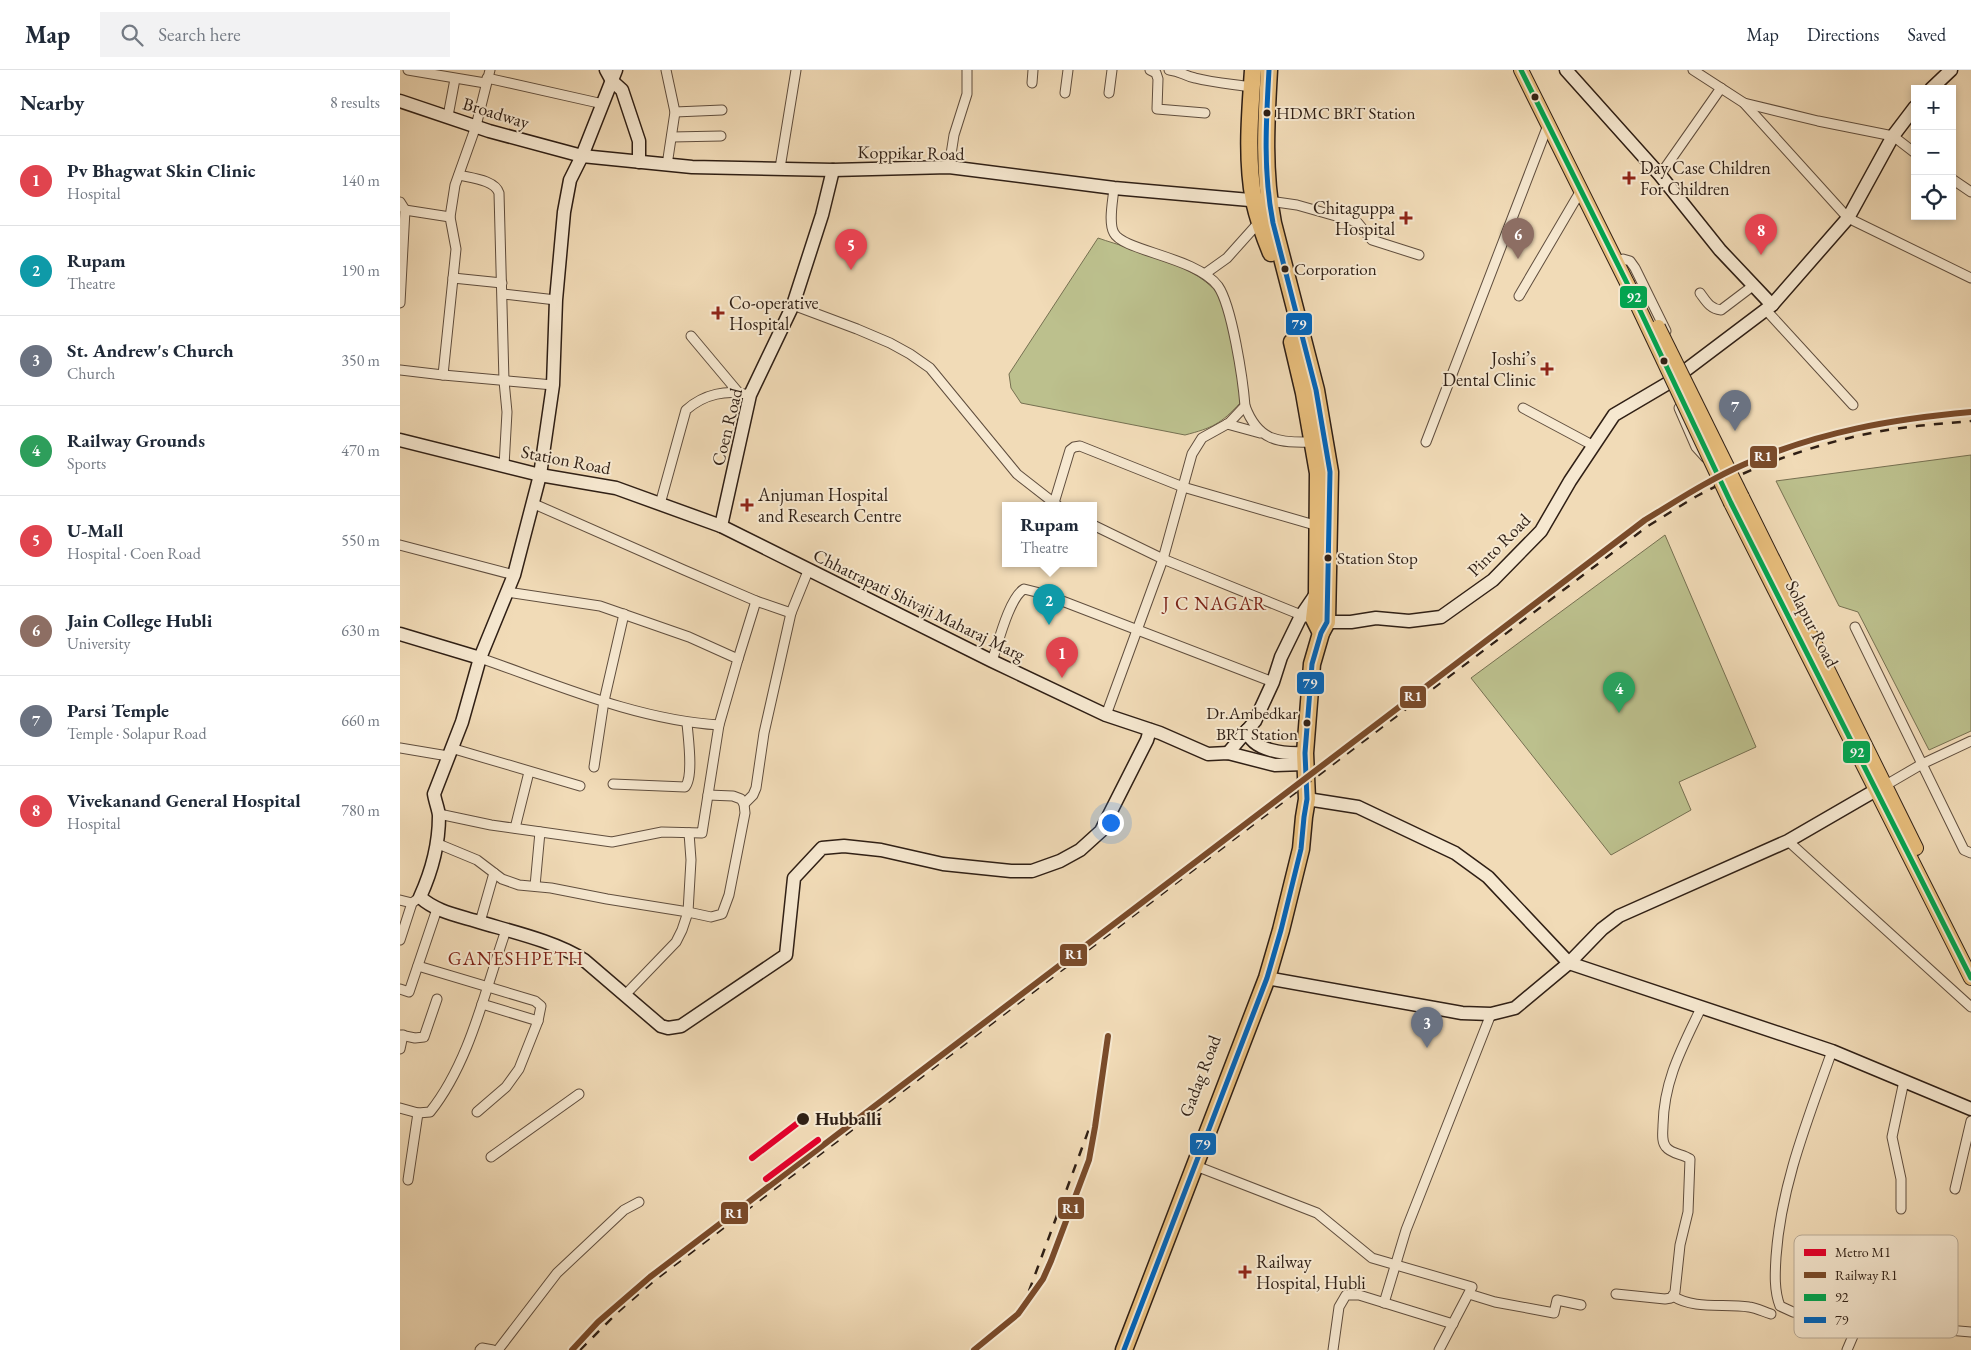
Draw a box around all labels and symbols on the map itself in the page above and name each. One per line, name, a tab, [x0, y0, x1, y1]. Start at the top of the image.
street label: Broadway	[460, 92, 532, 134]
unlabelled marker	[1530, 92, 1540, 102]
place label: HDMC BRT Station	[1276, 102, 1416, 124]
marker: HDMC BRT Station	[1262, 108, 1272, 118]
street label: Koppikar Road	[857, 140, 966, 165]
place label: Day Case Children For Children	[1640, 156, 1771, 200]
marker: Day Case Children For Children	[1622, 171, 1636, 185]
place label: Chitaguppa Hospital	[1313, 196, 1396, 240]
marker: Chitaguppa Hospital	[1399, 211, 1413, 225]
pin: 8	[1745, 214, 1777, 255]
pin: 6	[1502, 218, 1534, 259]
pin: 5	[835, 229, 867, 270]
place label: Corporation	[1294, 258, 1377, 280]
marker: Corporation	[1280, 264, 1290, 274]
line badge: 92	[1619, 285, 1648, 309]
text: 92	[1627, 288, 1642, 306]
place label: Co-operative Hospital	[729, 291, 819, 335]
marker: Co-operative Hospital	[711, 306, 725, 320]
line badge: 79	[1285, 312, 1313, 336]
text: 79	[1292, 315, 1307, 333]
place label: Joshi’s Dental Clinic	[1442, 347, 1536, 391]
unlabelled marker	[1659, 356, 1669, 366]
marker: Joshi’s Dental Clinic	[1540, 362, 1554, 376]
street label: Coen Road	[706, 385, 748, 468]
pin: 7	[1719, 390, 1751, 431]
street label: Station Road	[519, 440, 614, 480]
line badge: R1	[1749, 445, 1778, 469]
text: R1	[1754, 447, 1772, 465]
place label: Anjuman Hospital and Research Centre	[757, 483, 901, 527]
marker: Anjuman Hospital and Research Centre	[740, 498, 754, 512]
street label: Pinto Road	[1462, 508, 1536, 581]
street label: Chhatrapati Shivaji Maharaj Marg	[809, 543, 1029, 666]
place label: Station Stop	[1337, 547, 1418, 569]
marker: Station Stop	[1323, 553, 1333, 563]
street label: Solapur Road	[1781, 576, 1845, 672]
pin: 2	[1033, 584, 1065, 625]
district label: J C NAGAR	[1161, 591, 1267, 616]
pin: 1	[1046, 637, 1078, 678]
line badge: 79	[1296, 671, 1325, 695]
pin: 4	[1603, 672, 1635, 713]
text: 79	[1303, 674, 1318, 692]
line badge: R1	[1399, 685, 1427, 709]
text: R1	[1404, 687, 1422, 705]
place label: Dr.Ambedkar BRT Station	[1206, 702, 1298, 745]
marker: Dr.Ambedkar BRT Station	[1302, 718, 1312, 728]
line badge: 92	[1842, 740, 1871, 764]
text: 92	[1850, 743, 1865, 761]
your location	[1098, 810, 1124, 836]
line badge: R1	[1059, 943, 1088, 967]
text: R1	[1065, 945, 1083, 963]
district label: GANESHPETH	[448, 946, 584, 971]
pin: 3	[1411, 1007, 1443, 1048]
street label: Gadag Road	[1173, 1031, 1226, 1120]
place label: Hubballi	[815, 1107, 882, 1130]
marker: Hubballi	[795, 1111, 811, 1127]
line badge: 79	[1189, 1132, 1217, 1156]
text: 79	[1196, 1135, 1211, 1153]
line badge: R1	[1057, 1196, 1085, 1220]
text: R1	[1062, 1199, 1080, 1217]
line badge: R1	[720, 1201, 749, 1225]
text: R1	[725, 1204, 743, 1222]
legend	[1794, 1235, 1958, 1338]
text: Metro M1	[1835, 1243, 1891, 1261]
place label: Railway Hospital, Hubli	[1256, 1250, 1366, 1294]
marker: Railway Hospital, Hubli	[1238, 1265, 1252, 1279]
text: Railway R1	[1835, 1266, 1898, 1284]
text: 92	[1835, 1288, 1849, 1306]
text: 79	[1835, 1311, 1849, 1329]

